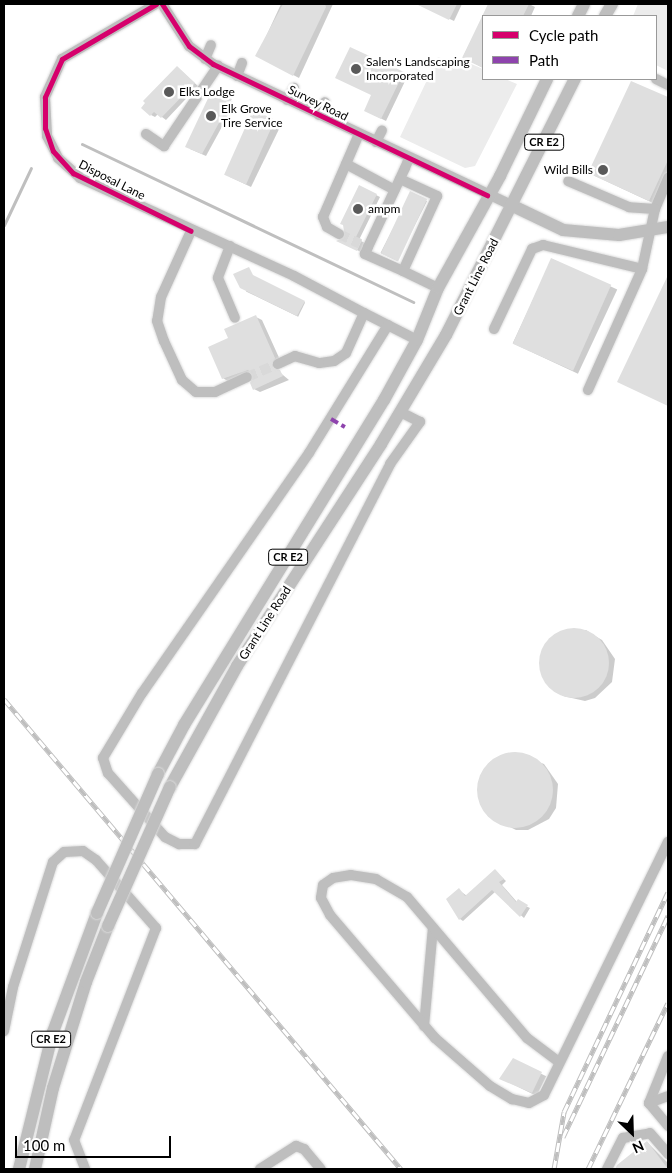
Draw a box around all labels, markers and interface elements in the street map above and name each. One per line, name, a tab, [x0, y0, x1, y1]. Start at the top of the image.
legend	[482, 15, 657, 80]
text: Cycle path	[529, 26, 598, 44]
text: Path	[529, 51, 559, 69]
place label: Salen's Landscaping Incorporated	[366, 55, 470, 83]
marker: Salen's Landscaping Incorporated	[350, 63, 362, 75]
street label: Survey Road	[285, 82, 351, 124]
place label: Elks Lodge	[179, 85, 235, 99]
marker: Elks Lodge	[163, 86, 175, 98]
place label: Elk Grove Tire Service	[221, 102, 283, 130]
marker: Elk Grove Tire Service	[205, 110, 217, 122]
road number: CR E2	[524, 134, 564, 150]
street label: Disposal Lane	[76, 157, 148, 203]
place label: Wild Bills	[544, 163, 593, 177]
marker: Wild Bills	[597, 164, 609, 176]
place label: ampm	[368, 202, 400, 216]
marker: ampm	[352, 203, 364, 215]
street label: Grant Line Road	[450, 236, 502, 318]
road number: CR E2	[268, 548, 308, 566]
street label: Grant Line Road	[236, 584, 294, 662]
road number: CR E2	[31, 1030, 71, 1048]
north arrow	[607, 1108, 657, 1158]
scale bar	[18, 1126, 174, 1158]
text: 100 m	[23, 1136, 65, 1154]
text: N	[630, 1137, 647, 1157]

